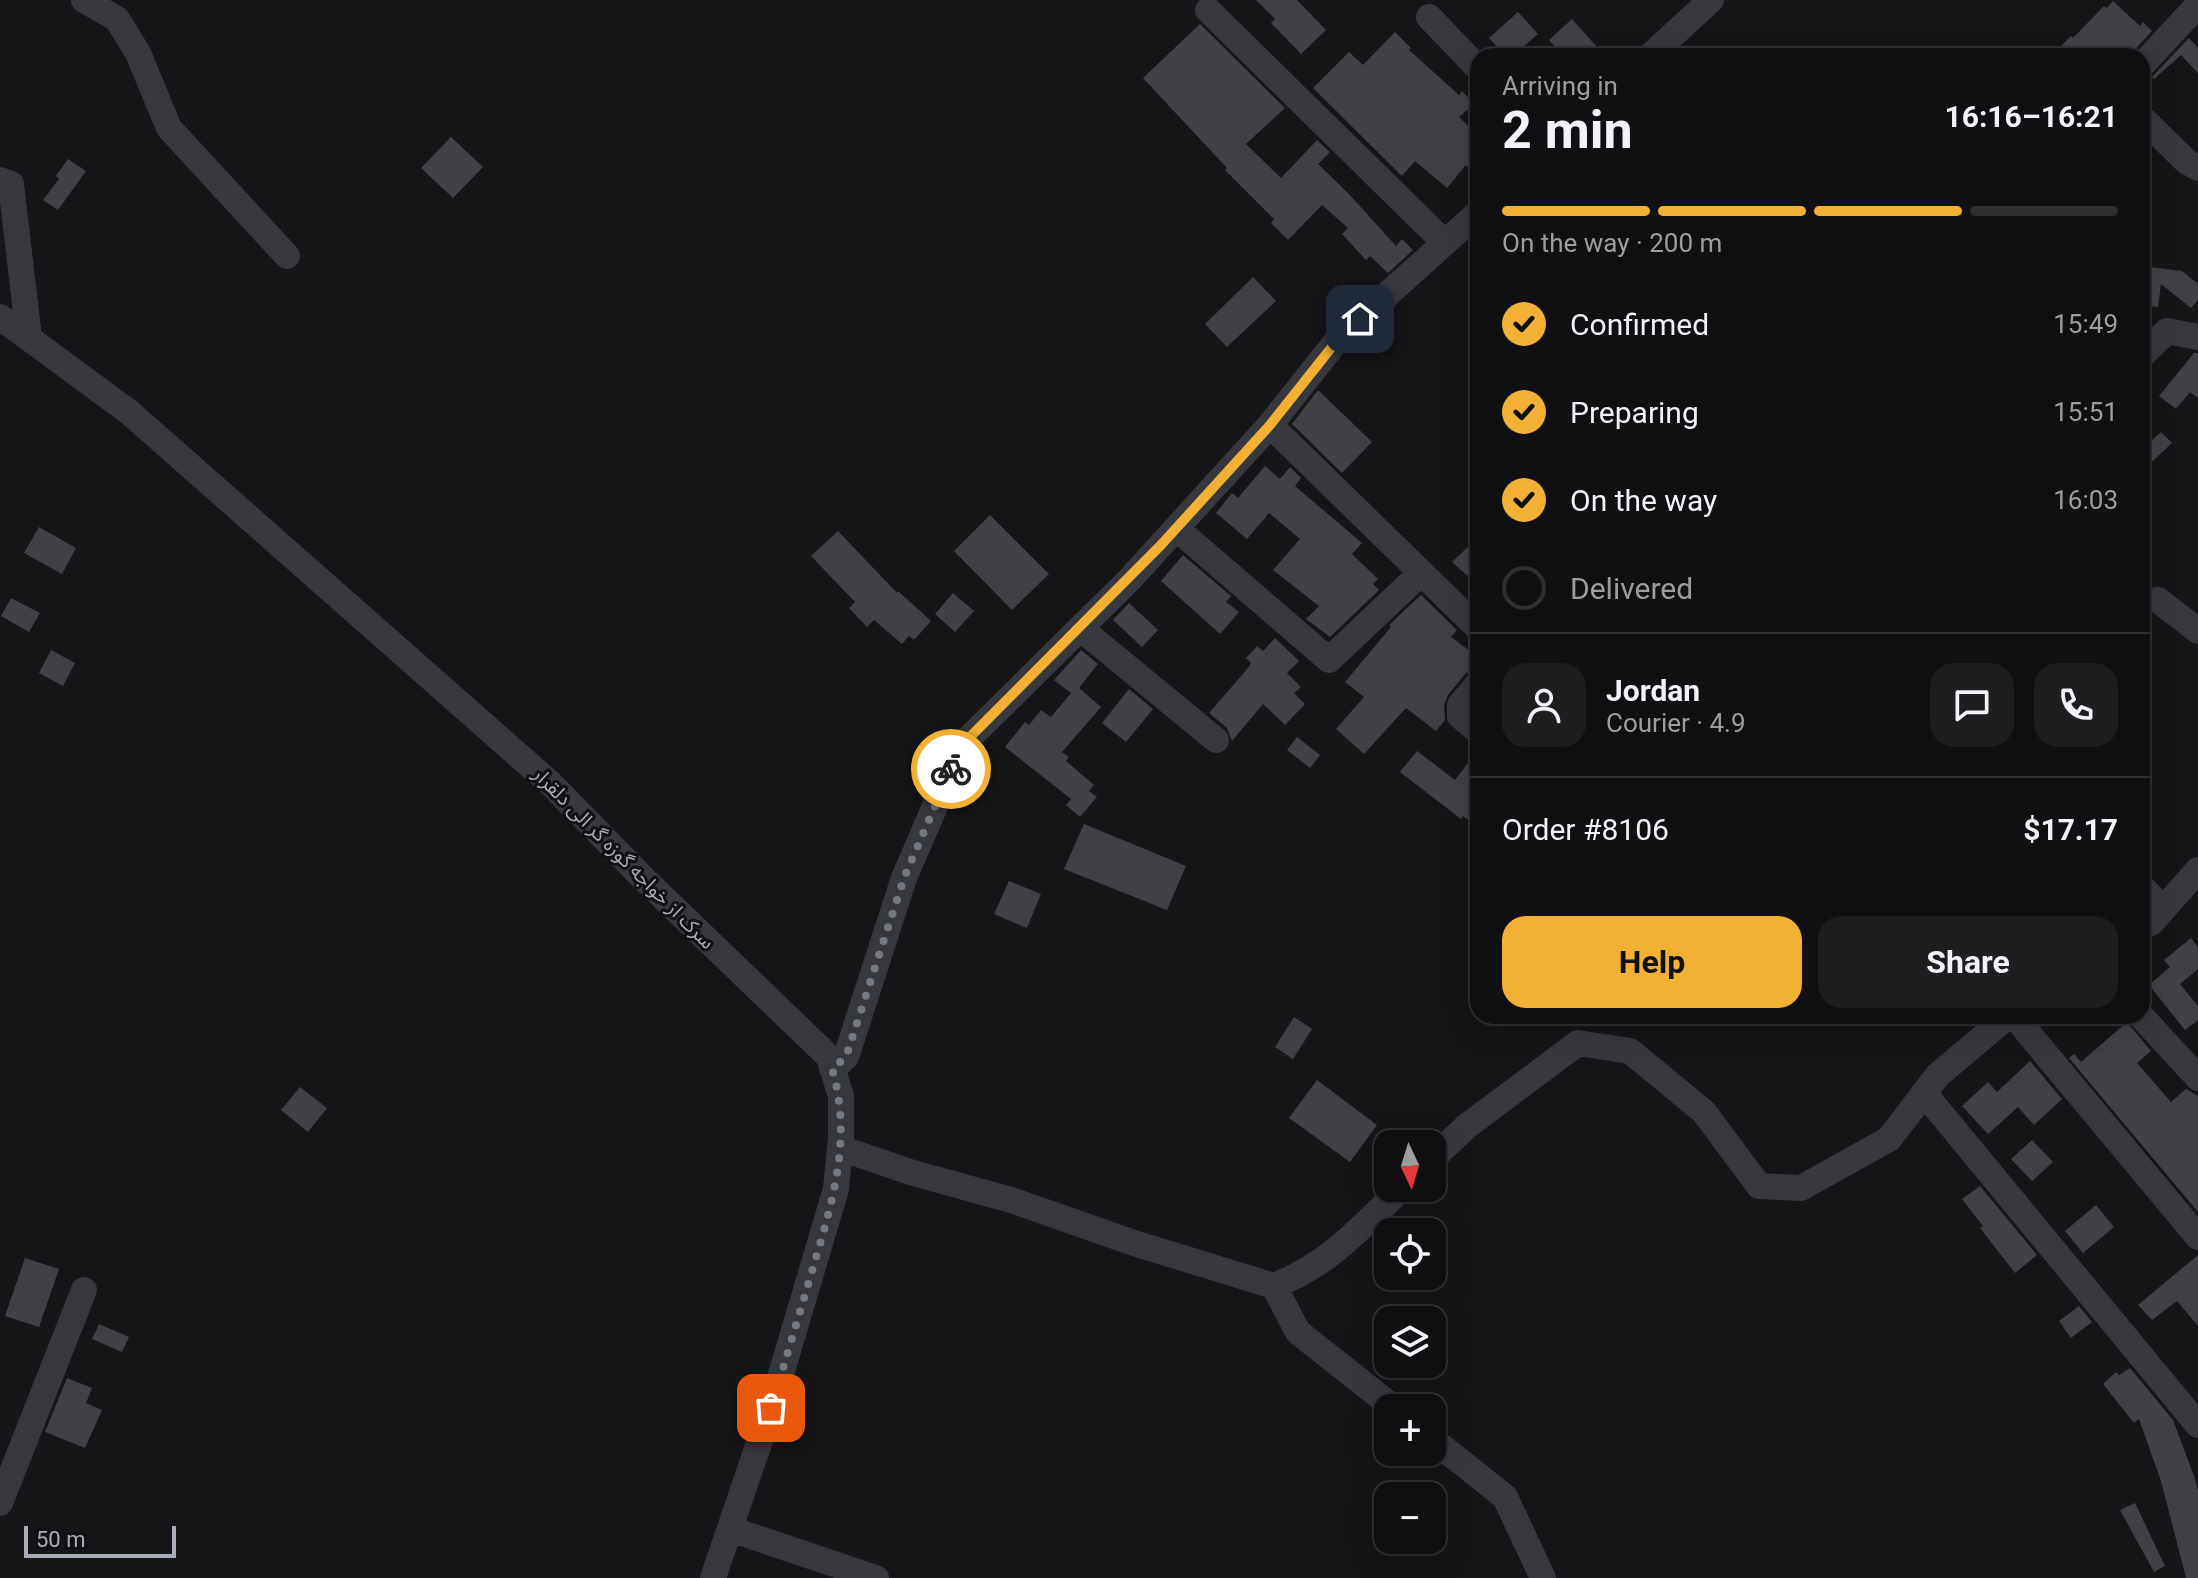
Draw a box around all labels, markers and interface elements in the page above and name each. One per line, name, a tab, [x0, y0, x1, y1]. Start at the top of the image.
text: Arriving in	[1502, 71, 1618, 101]
text: 16:16–16:21	[1944, 99, 2118, 134]
text: 2 min	[1502, 100, 1633, 161]
text: On the way · 200 m	[1502, 228, 1722, 258]
pin	[1326, 285, 1394, 353]
icon: home	[1338, 297, 1382, 341]
icon: check	[1502, 302, 1546, 346]
text: Confirmed	[1570, 307, 1709, 342]
text: 15:49	[2053, 309, 2118, 339]
icon: check	[1502, 390, 1546, 434]
text: Preparing	[1570, 395, 1699, 430]
text: 15:51	[2053, 397, 2118, 427]
icon: check	[1502, 478, 1546, 522]
text: On the way	[1570, 483, 1717, 518]
text: 16:03	[2053, 485, 2118, 515]
text: Delivered	[1570, 571, 1693, 606]
button: person	[1502, 663, 1586, 747]
button: chat	[1930, 663, 2014, 747]
button: phone	[2034, 663, 2118, 747]
text: Jordan	[1606, 673, 1700, 708]
text: Courier · 4.9	[1606, 708, 1746, 738]
courier	[911, 729, 991, 809]
icon: bike	[929, 747, 973, 791]
street label: سرک از خواجه گوزه گر الی دلقرار	[527, 761, 720, 954]
text: Order #8106	[1502, 812, 1669, 847]
text: $17.17	[2023, 812, 2118, 847]
button: Help	[1502, 916, 1802, 1008]
button: Share	[1818, 916, 2118, 1008]
north arrow	[1374, 1130, 1446, 1202]
map controls	[1374, 1130, 1446, 1554]
button: locate	[1374, 1218, 1446, 1290]
button: layers	[1374, 1306, 1446, 1378]
pin	[737, 1374, 805, 1442]
icon: bag	[749, 1386, 793, 1430]
button: +	[1374, 1394, 1446, 1466]
button: −	[1374, 1482, 1446, 1554]
scale bar	[24, 1522, 176, 1558]
text: 50 m	[36, 1527, 85, 1552]

